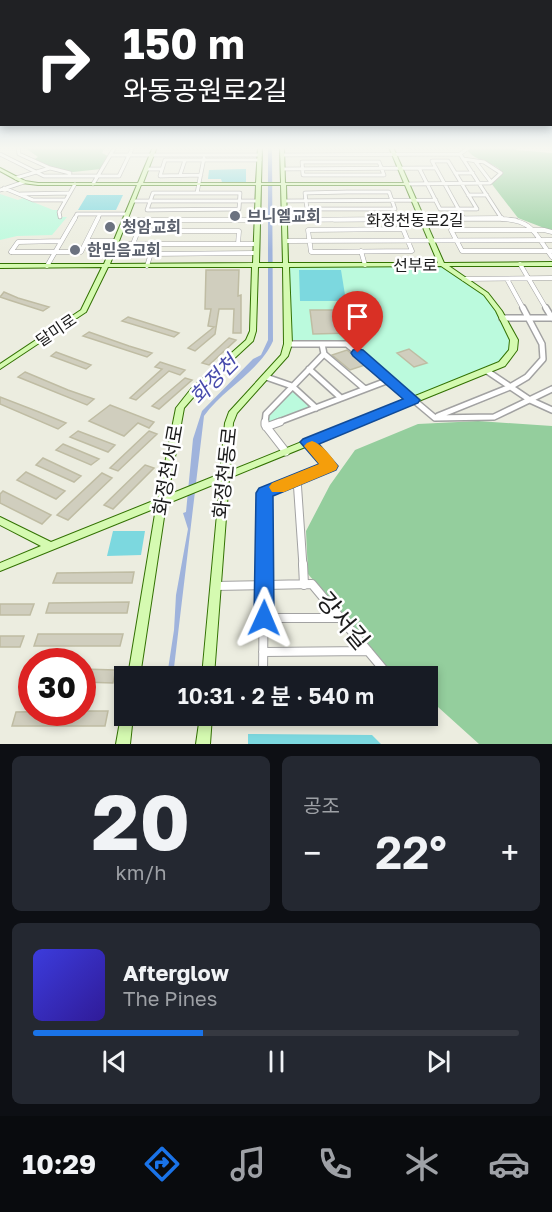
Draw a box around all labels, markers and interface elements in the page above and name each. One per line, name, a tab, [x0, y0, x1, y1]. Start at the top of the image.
text: 150 m	[123, 18, 245, 68]
icon: right	[24, 24, 102, 102]
text: 와동공원로2길	[123, 74, 288, 106]
place label: 브니엘교회	[247, 206, 321, 226]
marker: 브니엘교회	[228, 209, 242, 223]
street label: 화정천동로2길	[366, 210, 464, 230]
place label: 청암교회	[122, 217, 181, 237]
marker: 청암교회	[103, 220, 117, 234]
place label: 한믿음교회	[87, 240, 161, 260]
marker: 한믿음교회	[68, 243, 82, 257]
street label: 선부로	[393, 255, 437, 275]
pin	[332, 291, 383, 353]
icon: arrive	[341, 300, 374, 333]
street label: 달미로	[32, 309, 80, 351]
water label: 화정천	[184, 348, 245, 409]
street label: 화정천서로	[147, 422, 187, 517]
street label: 화정천동로	[207, 426, 241, 520]
street label: 강서길	[312, 585, 377, 655]
position arrow	[232, 586, 296, 650]
speed limit sign: 30	[18, 648, 96, 726]
text: 10:31 · 2 분 · 540 m	[178, 682, 374, 709]
text: 20	[92, 774, 190, 867]
text: 공조	[303, 793, 340, 817]
text: 22°	[375, 825, 447, 879]
text: −	[303, 833, 321, 872]
text: +	[501, 833, 519, 872]
text: km/h	[116, 860, 166, 884]
text: Afterglow	[123, 959, 229, 986]
text: The Pines	[123, 986, 217, 1010]
icon: previous	[98, 1045, 131, 1078]
icon: pause	[260, 1045, 293, 1078]
icon: next	[422, 1045, 455, 1078]
icon: directions	[141, 1143, 183, 1185]
icon: music	[227, 1143, 269, 1185]
icon: phone	[314, 1143, 356, 1185]
icon: climate	[401, 1143, 443, 1185]
icon: car	[488, 1143, 530, 1185]
text: 10:29	[22, 1148, 96, 1180]

